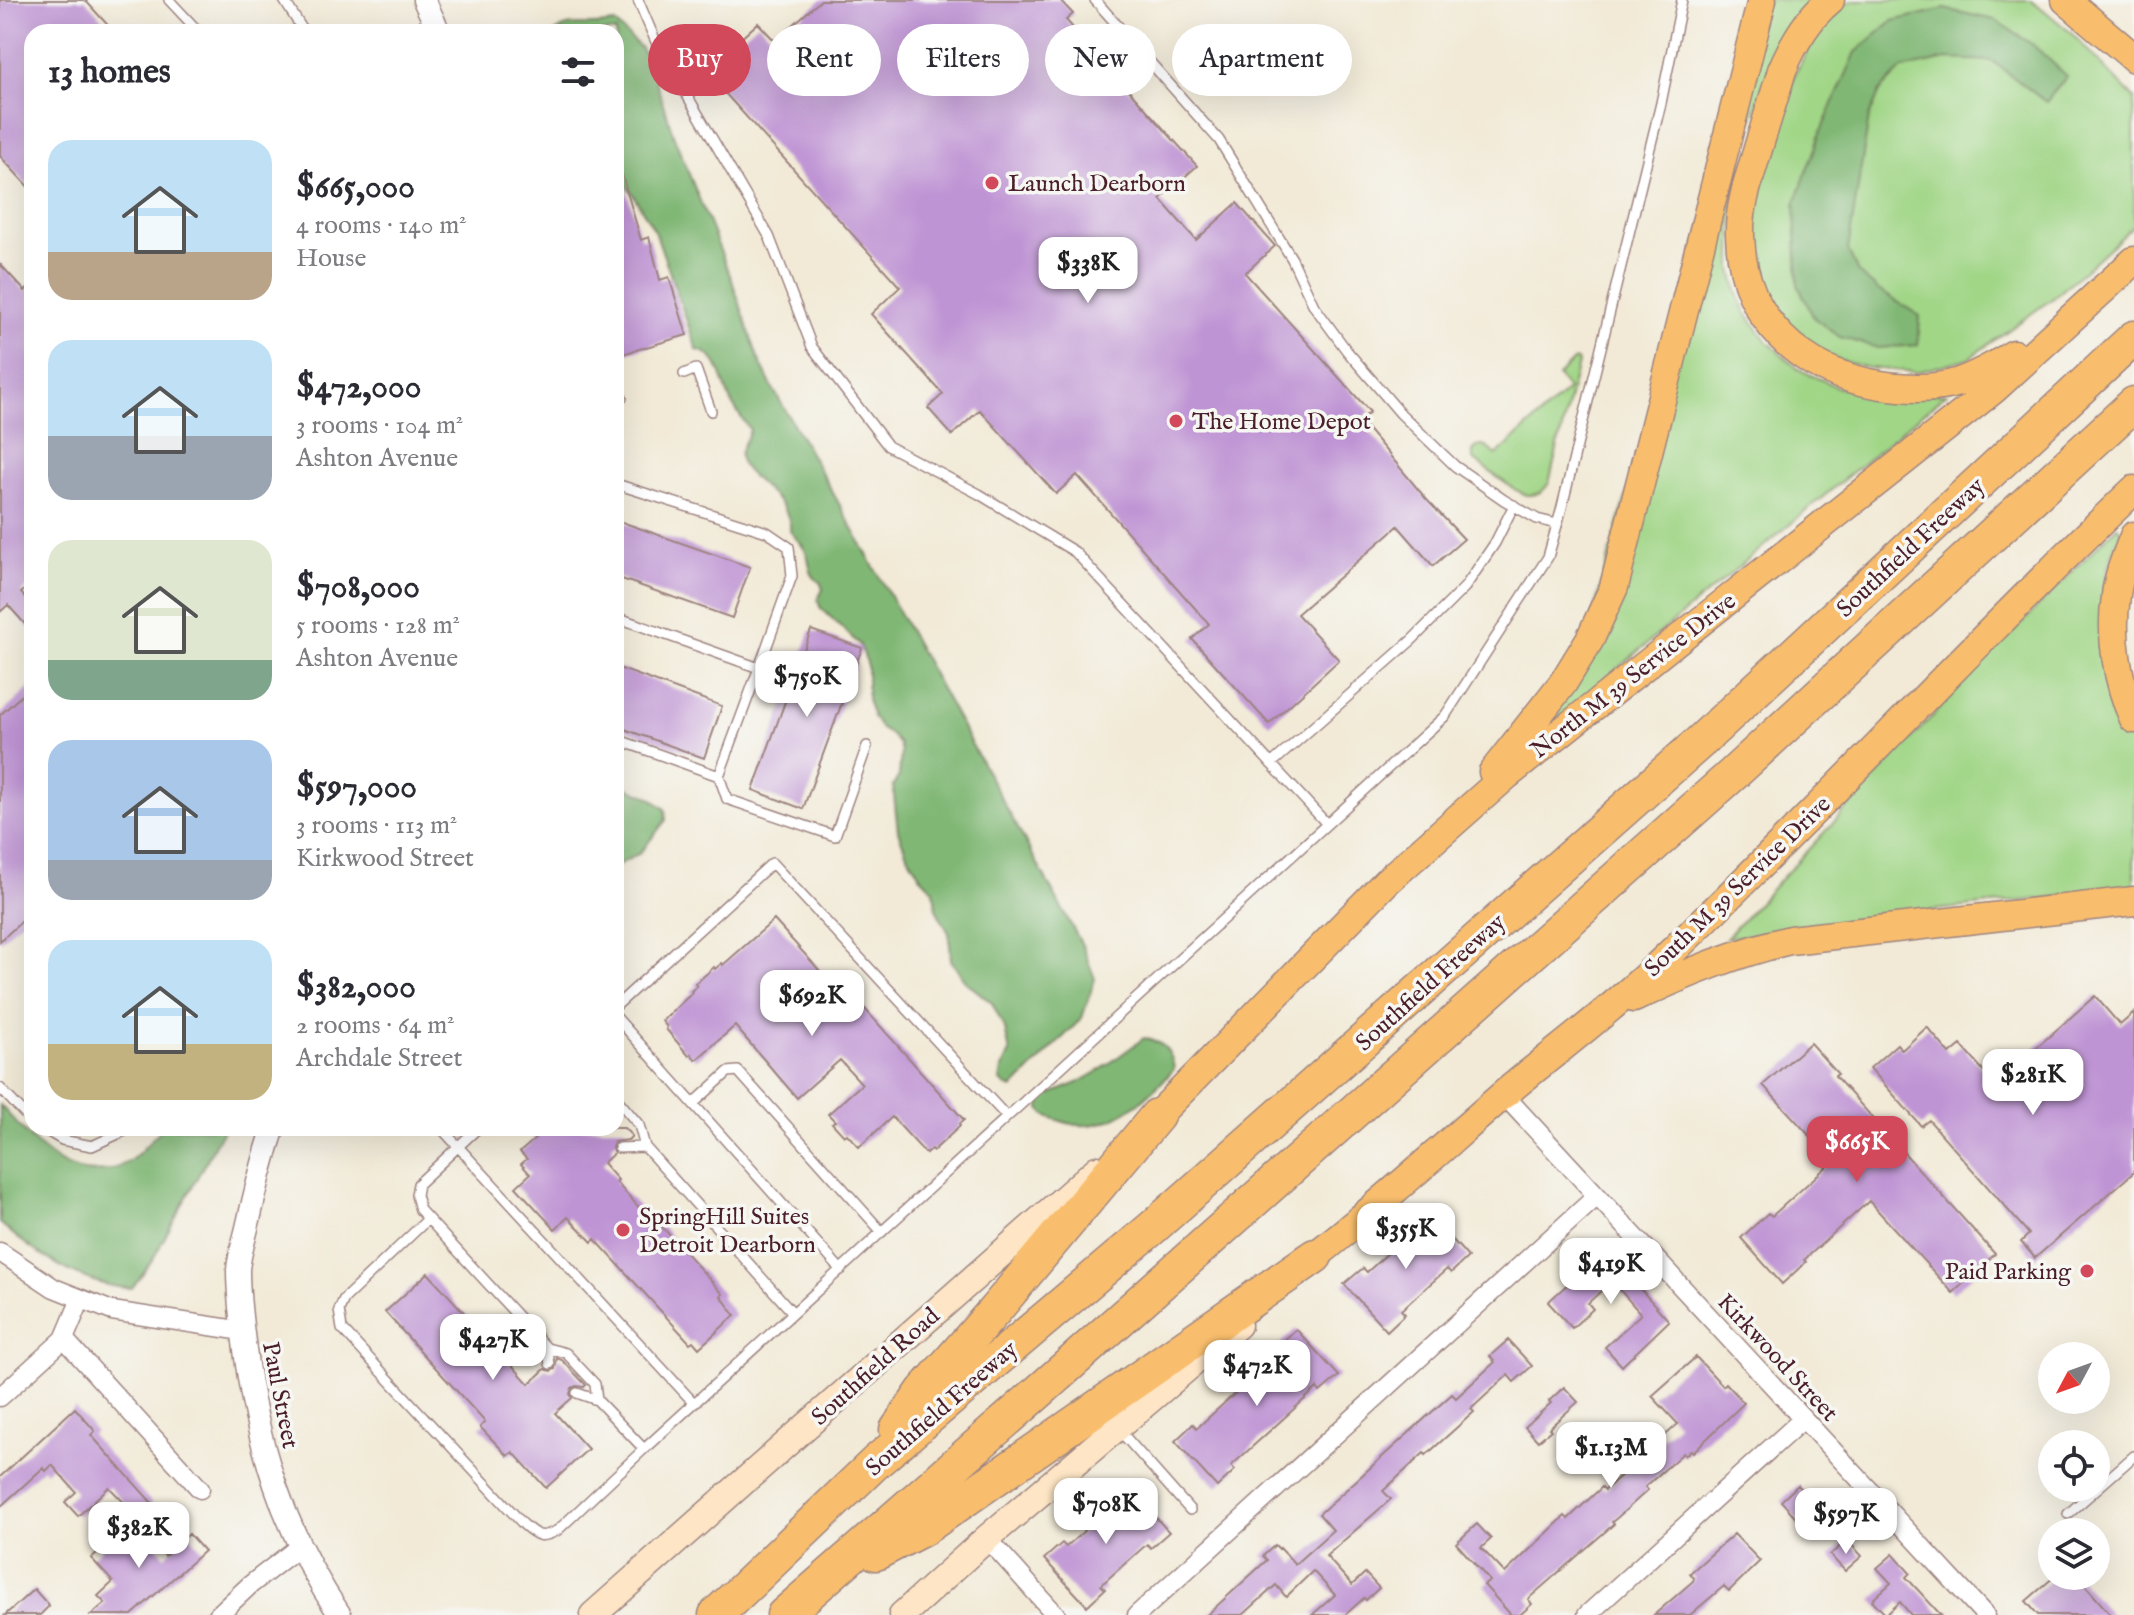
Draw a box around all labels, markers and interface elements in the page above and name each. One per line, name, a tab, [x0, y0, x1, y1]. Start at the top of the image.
chip: Buy	[648, 24, 751, 96]
chip: Rent	[767, 24, 881, 96]
chip: Filters	[897, 24, 1029, 96]
chip: New	[1045, 24, 1156, 96]
chip: Apartment	[1172, 24, 1352, 96]
icon: filters	[556, 50, 600, 94]
text: 13 homes	[48, 51, 171, 94]
text: $665,000	[296, 166, 415, 209]
place label: Launch Dearborn	[1008, 169, 1186, 200]
icon: home	[112, 172, 208, 268]
marker: Launch Dearborn	[983, 174, 1001, 192]
text: 4 rooms · 140 m²	[296, 209, 467, 242]
pin: $338K	[1032, 237, 1144, 305]
text: House	[296, 242, 366, 275]
text: $338K	[1057, 246, 1119, 279]
text: $472,000	[296, 366, 421, 409]
icon: home	[112, 372, 208, 468]
place label: The Home Depot	[1192, 407, 1371, 438]
text: 3 rooms · 104 m²	[296, 409, 463, 442]
marker: The Home Depot	[1167, 412, 1185, 430]
text: Ashton Avenue	[296, 442, 458, 475]
street label: Southfield Freeway	[1830, 471, 1992, 625]
text: $708,000	[296, 566, 420, 609]
icon: home	[112, 572, 208, 668]
street label: North M 39 Service Drive	[1525, 586, 1743, 766]
text: 5 rooms · 128 m²	[296, 609, 460, 642]
text: Ashton Avenue	[296, 642, 458, 675]
pin: $750K	[751, 651, 863, 719]
text: $750K	[773, 660, 841, 693]
text: $597,000	[296, 766, 417, 809]
icon: home	[112, 772, 208, 868]
street label: South M 39 Service Drive	[1638, 790, 1838, 984]
text: 3 rooms · 113 m²	[296, 809, 457, 842]
text: Kirkwood Street	[296, 842, 474, 875]
street label: Southfield Freeway	[1349, 907, 1513, 1059]
text: $382,000	[296, 966, 416, 1009]
pin: $692K	[756, 970, 868, 1038]
icon: home	[112, 972, 208, 1068]
text: $692K	[778, 979, 846, 1012]
text: 2 rooms · 64 m²	[296, 1009, 455, 1042]
text: Archdale Street	[296, 1042, 462, 1075]
pin: $281K	[1977, 1049, 2089, 1117]
text: $281K	[2000, 1058, 2066, 1091]
pin: $665K	[1801, 1116, 1913, 1184]
text: $665K	[1825, 1125, 1889, 1158]
place label: SpringHill Suites Detroit Dearborn	[639, 1202, 816, 1261]
pin: $355K	[1350, 1203, 1462, 1271]
text: $355K	[1375, 1212, 1437, 1245]
marker: SpringHill Suites Detroit Dearborn	[614, 1221, 632, 1239]
pin: $419K	[1555, 1238, 1667, 1306]
text: $419K	[1578, 1247, 1644, 1280]
place label: Paid Parking	[1945, 1257, 2072, 1288]
marker: Paid Parking	[2078, 1262, 2096, 1280]
street label: Kirkwood Street	[1710, 1287, 1844, 1429]
street label: Southfield Road	[805, 1301, 947, 1433]
pin: $427K	[437, 1314, 549, 1382]
text: $427K	[458, 1323, 528, 1356]
street label: Southfield Freeway	[860, 1334, 1025, 1484]
street label: Paul Street	[254, 1339, 305, 1451]
pin: $472K	[1201, 1340, 1313, 1408]
north arrow	[2038, 1342, 2110, 1414]
map controls	[2038, 1342, 2110, 1590]
text: $472K	[1222, 1349, 1292, 1382]
pin: $1.13M	[1546, 1422, 1676, 1490]
button: locate	[2038, 1430, 2110, 1502]
text: $1.13M	[1574, 1431, 1648, 1464]
pin: $708K	[1050, 1478, 1162, 1546]
text: $708K	[1072, 1487, 1140, 1520]
pin: $597K	[1790, 1488, 1902, 1556]
text: $597K	[1813, 1497, 1879, 1530]
pin: $382K	[83, 1502, 195, 1570]
text: $382K	[106, 1511, 172, 1544]
button: layers	[2038, 1518, 2110, 1590]

